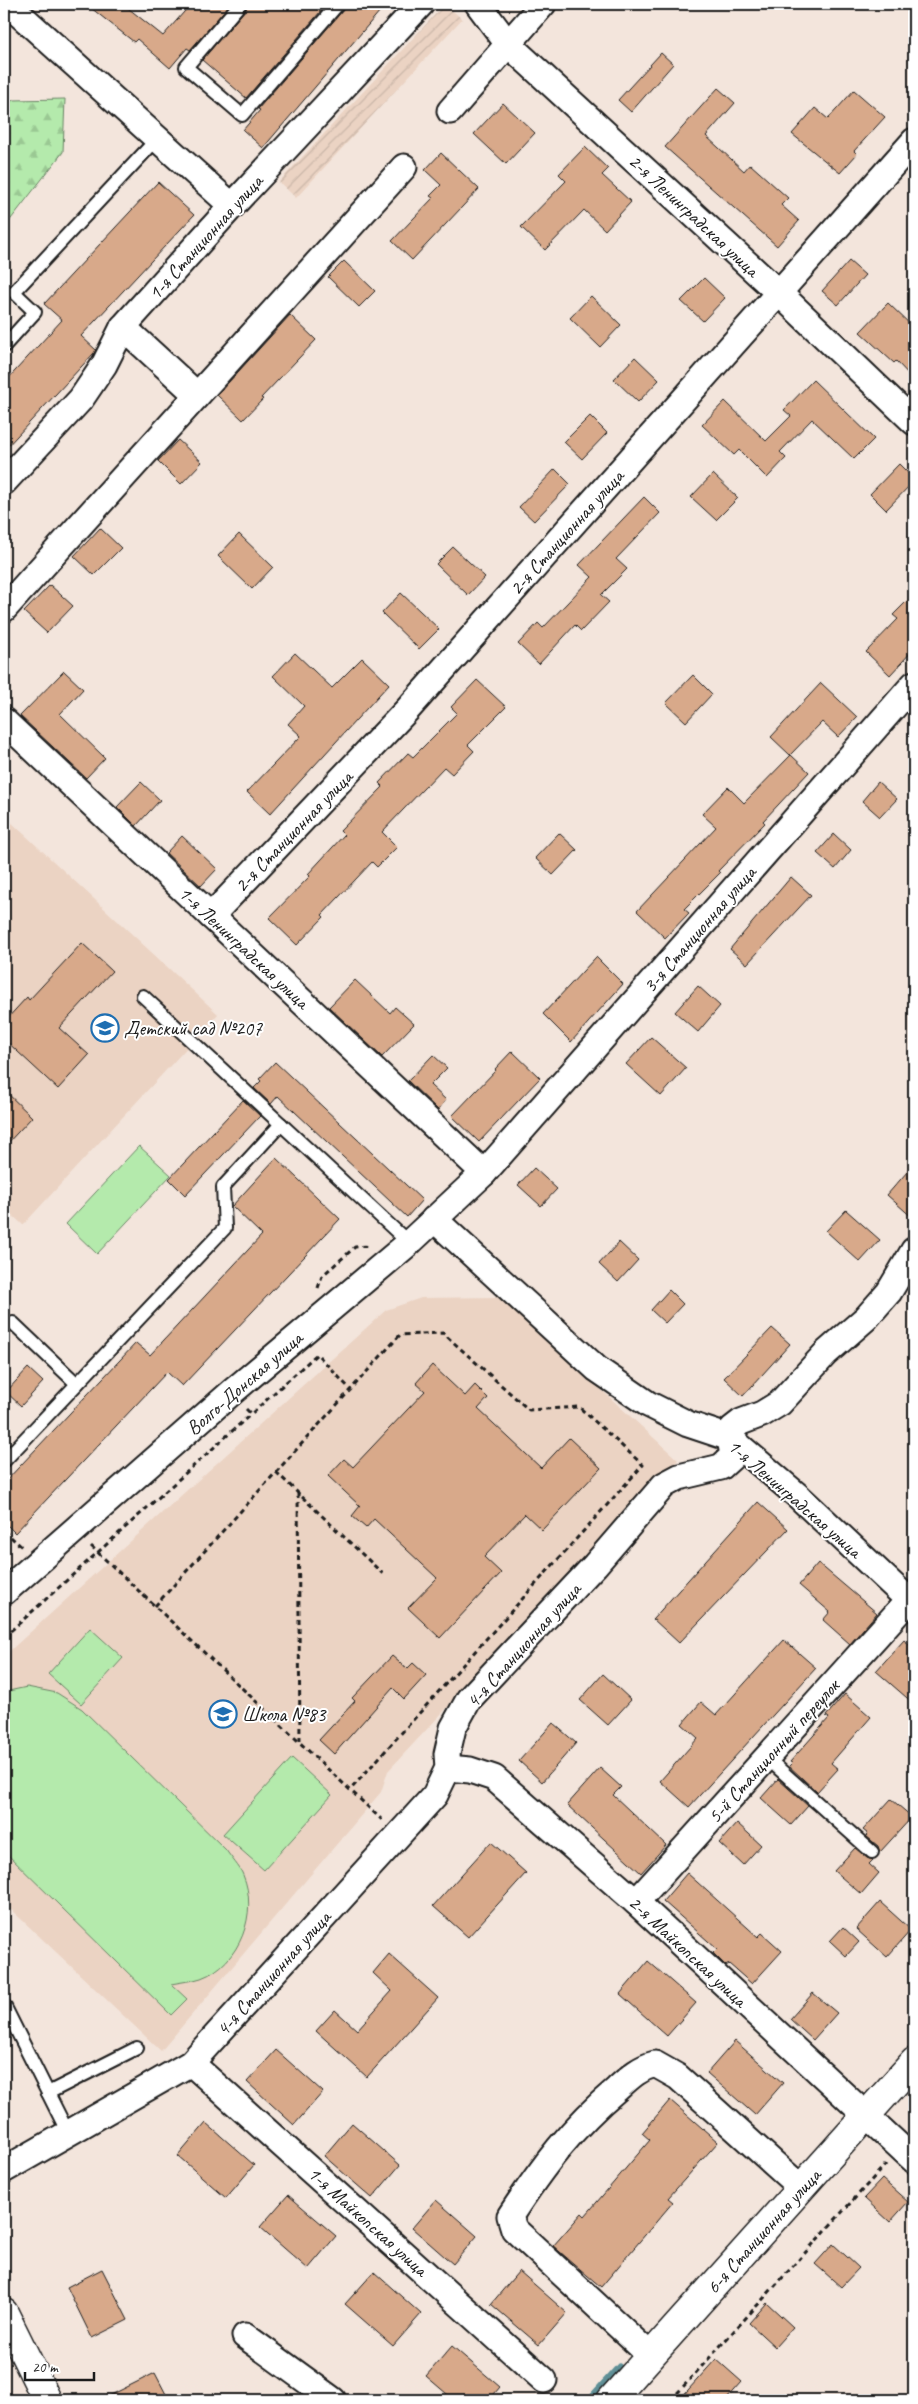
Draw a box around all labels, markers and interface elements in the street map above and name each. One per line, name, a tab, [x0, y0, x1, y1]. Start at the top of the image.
street label: 2-я Ленинградская улица	[623, 148, 765, 283]
street label: 1-я Станционная улица	[143, 168, 269, 305]
street label: 2-я Станционная улица	[504, 463, 630, 600]
street label: 2-я Станционная улица	[229, 764, 359, 898]
street label: 3-я Станционная улица	[637, 859, 762, 998]
street label: 1-я Ленинградская улица	[173, 880, 315, 1015]
school or university icon: Детский сад №207	[90, 1013, 120, 1043]
place label: Детский сад №207	[124, 1016, 263, 1041]
street label: Волго-Донская улица	[181, 1325, 309, 1441]
street label: 1-я Ленинградская улица	[723, 1433, 868, 1565]
street label: 4-я Станционная улица	[461, 1576, 587, 1713]
street label: 5-й Станционный переулок	[702, 1673, 846, 1829]
school or university icon: Школа №83	[208, 1699, 238, 1729]
place label: Школа №83	[242, 1702, 327, 1727]
street label: 2-я Майкопская улица	[623, 1890, 753, 2014]
street label: 4-я Станционная улица	[211, 1904, 337, 2041]
street label: 1-я Майкопская улица	[303, 2161, 434, 2283]
street label: 6-я Станционная улица	[701, 2162, 827, 2299]
scale bar	[25, 2349, 94, 2381]
text: 20 m	[32, 2358, 59, 2377]

